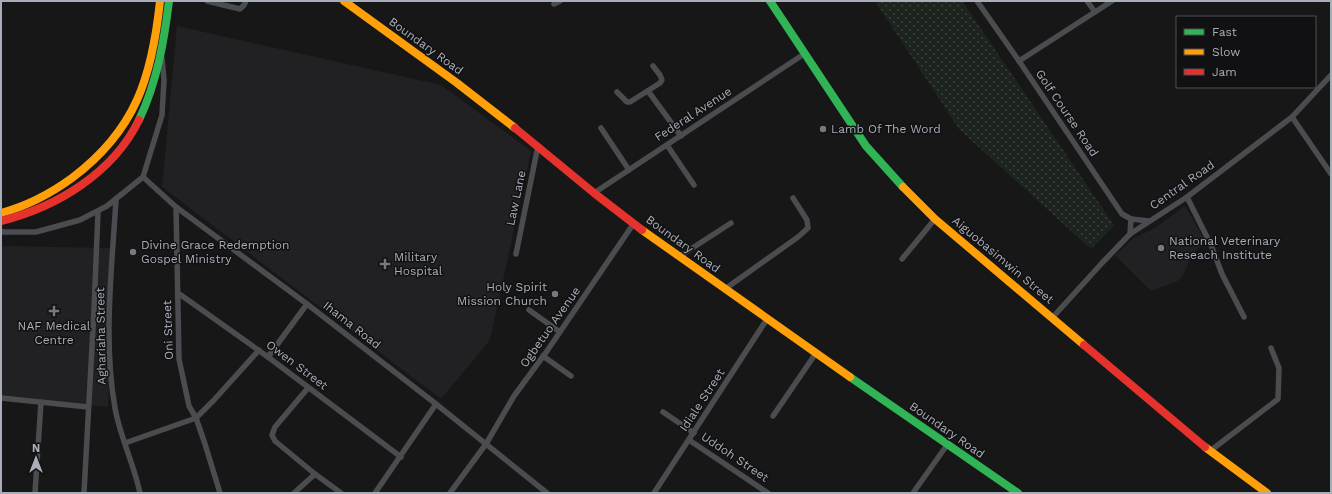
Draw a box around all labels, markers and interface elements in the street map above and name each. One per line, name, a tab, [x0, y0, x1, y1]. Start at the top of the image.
street label: Boundary Road	[386, 14, 466, 78]
legend	[1176, 16, 1316, 88]
text: Fast	[1212, 25, 1237, 39]
text: Slow	[1212, 45, 1240, 59]
text: Jam	[1212, 65, 1237, 79]
street label: Golf Course Road	[1033, 67, 1101, 159]
street label: Federal Avenue	[652, 84, 734, 144]
place label: Lamb Of The Word	[831, 122, 941, 136]
marker: Lamb Of The Word	[818, 124, 828, 134]
street label: Central Road	[1147, 158, 1217, 212]
street label: Law Lane	[503, 169, 529, 227]
street label: Boundary Road	[643, 212, 723, 276]
street label: Aiguobasimwin Street	[949, 213, 1057, 307]
place label: National Veterinary Reseach Institute	[1169, 234, 1281, 262]
place label: Divine Grace Redemption Gospel Ministry	[141, 238, 289, 266]
marker: National Veterinary Reseach Institute	[1156, 243, 1166, 253]
marker: Divine Grace Redemption Gospel Ministry	[128, 247, 138, 257]
place label: Military Hospital	[394, 250, 443, 278]
marker: Military Hospital	[379, 258, 391, 270]
place label: Holy Spirit Mission Church	[457, 280, 547, 308]
street label: Ogbetuo Avenue	[517, 284, 583, 370]
street label: Aghariaha Street	[93, 287, 109, 385]
marker: Holy Spirit Mission Church	[550, 289, 560, 299]
street label: Ihama Road	[320, 298, 384, 352]
street label: Oni Street	[160, 300, 176, 360]
marker: NAF Medical Centre	[48, 305, 60, 317]
place label: NAF Medical Centre	[18, 319, 91, 347]
street label: Owen Street	[264, 337, 330, 393]
street label: Idiale Street	[677, 366, 727, 434]
street label: Boundary Road	[907, 399, 987, 461]
street label: Uddoh Street	[699, 429, 771, 485]
north arrow	[16, 438, 56, 478]
text: N	[32, 442, 40, 455]

